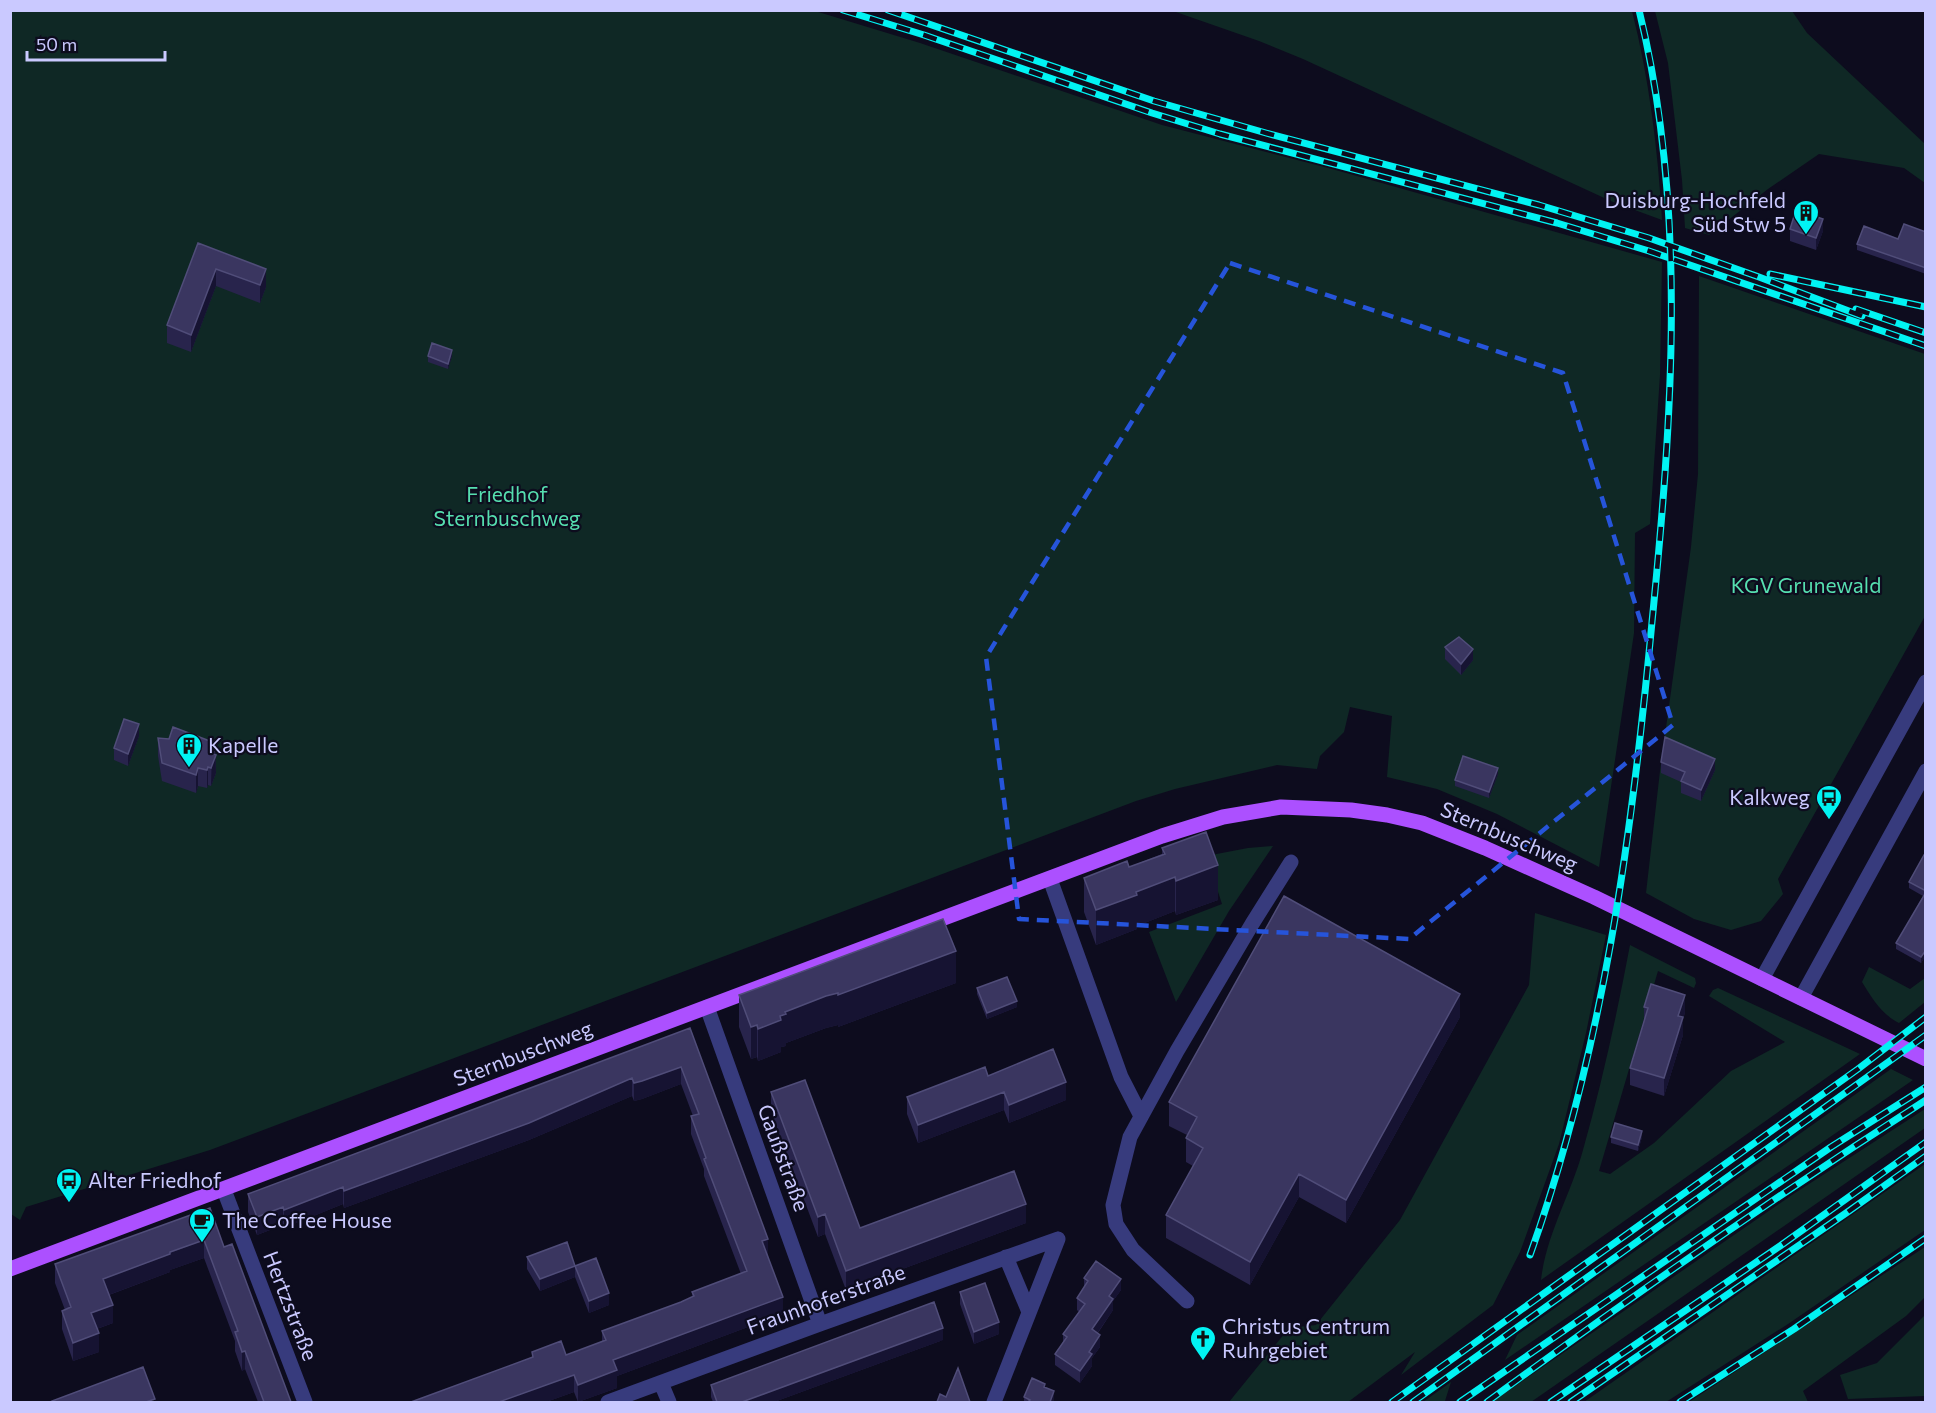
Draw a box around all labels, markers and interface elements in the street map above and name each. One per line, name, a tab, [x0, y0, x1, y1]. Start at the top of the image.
scale bar	[27, 24, 165, 62]
text: 50 m	[36, 33, 77, 55]
place label: Duisburg-Hochfeld Süd Stw 5	[1604, 187, 1786, 236]
building icon: Duisburg-Hochfeld Süd Stw 5	[1791, 198, 1821, 236]
park label: Friedhof Sternbuschweg	[434, 481, 580, 530]
park label: KGV Grunewald	[1731, 572, 1881, 597]
building icon: Kapelle	[174, 731, 204, 769]
place label: Kapelle	[208, 732, 278, 757]
bus stop icon: Kalkweg	[1814, 783, 1844, 821]
place label: Kalkweg	[1729, 784, 1810, 809]
street label: Sternbuschweg	[1437, 795, 1582, 876]
street label: Sternbuschweg	[449, 1015, 595, 1091]
street label: Gaußstraße	[754, 1101, 815, 1214]
bus stop icon: Alter Friedhof	[54, 1166, 84, 1204]
place label: Alter Friedhof	[88, 1167, 222, 1192]
cafe icon: The Coffee House	[187, 1206, 217, 1244]
place label: The Coffee House	[222, 1207, 392, 1232]
street label: Hertzstraße	[259, 1247, 324, 1364]
street label: Fraunhoferstraße	[743, 1258, 908, 1339]
place label: Christus Centrum Ruhrgebiet	[1222, 1313, 1390, 1362]
church icon: Christus Centrum Ruhrgebiet	[1188, 1324, 1218, 1362]

